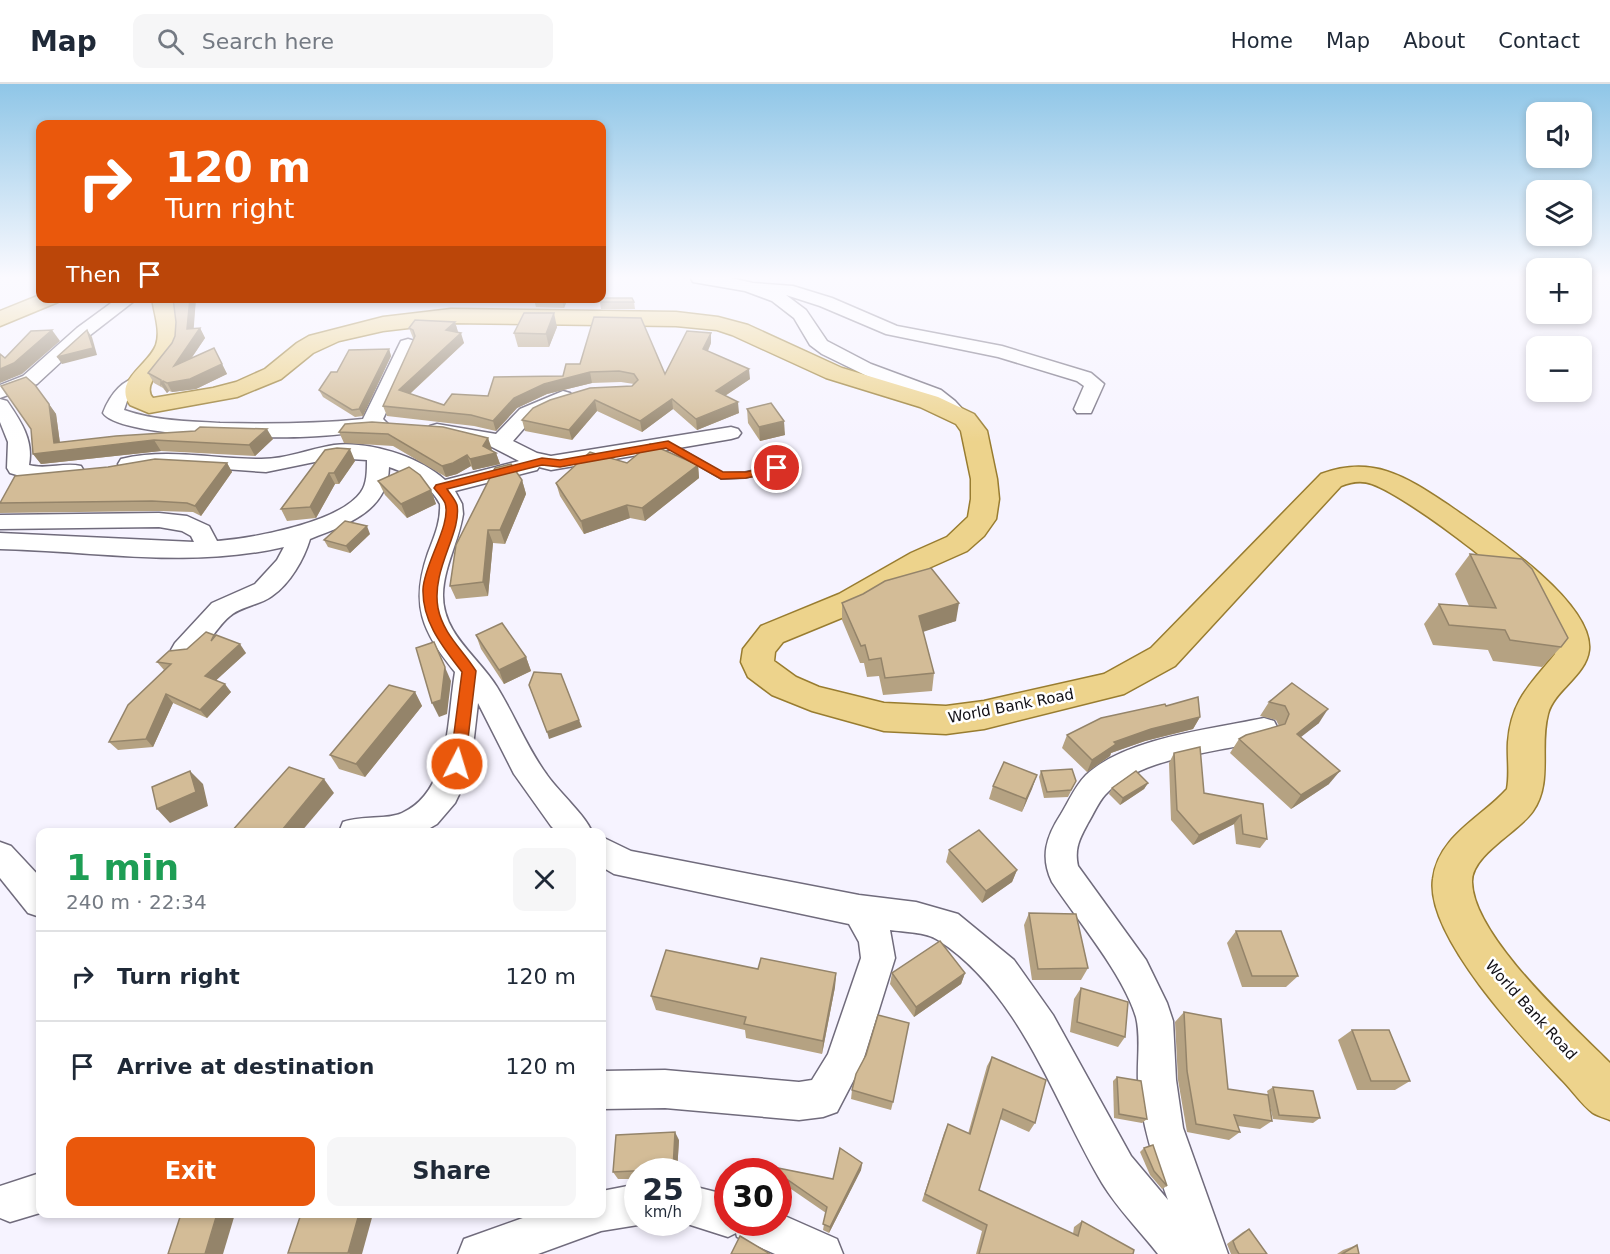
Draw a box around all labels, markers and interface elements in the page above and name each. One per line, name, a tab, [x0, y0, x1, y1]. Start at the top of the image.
search box	[133, 14, 553, 68]
text: Map	[30, 25, 97, 58]
icon: search	[154, 25, 187, 58]
text: Search here	[202, 29, 334, 54]
text: Home	[1231, 29, 1293, 53]
text: Map	[1326, 29, 1370, 53]
text: About	[1403, 29, 1465, 53]
text: Contact	[1498, 29, 1580, 53]
map controls	[1526, 102, 1592, 402]
button: sound	[1526, 102, 1592, 168]
text: 120 m	[165, 143, 311, 192]
icon: right	[66, 144, 144, 222]
button: layers	[1526, 180, 1592, 246]
text: Turn right	[165, 193, 294, 224]
icon: arrive	[133, 258, 166, 291]
button: +	[1526, 258, 1592, 324]
text: Then	[66, 262, 121, 287]
button: −	[1526, 336, 1592, 402]
pin	[751, 442, 802, 493]
icon: arrive	[760, 451, 793, 484]
street label: World Bank Road	[947, 685, 1075, 727]
position arrow	[425, 732, 489, 796]
text: 1 min	[66, 847, 179, 888]
button: close	[513, 848, 576, 911]
text: 240 m · 22:34	[66, 890, 207, 914]
street label: World Bank Road	[1482, 956, 1580, 1064]
icon: right	[66, 960, 99, 993]
text: Turn right	[117, 964, 240, 989]
text: 120 m	[506, 964, 576, 989]
icon: arrive	[66, 1050, 99, 1083]
text: Arrive at destination	[117, 1054, 374, 1079]
text: 120 m	[506, 1054, 576, 1079]
button: Exit	[66, 1137, 315, 1206]
button: Share	[327, 1137, 576, 1206]
speed limit sign: 30	[714, 1158, 792, 1236]
text: 25	[642, 1172, 684, 1207]
text: km/h	[644, 1203, 682, 1221]

